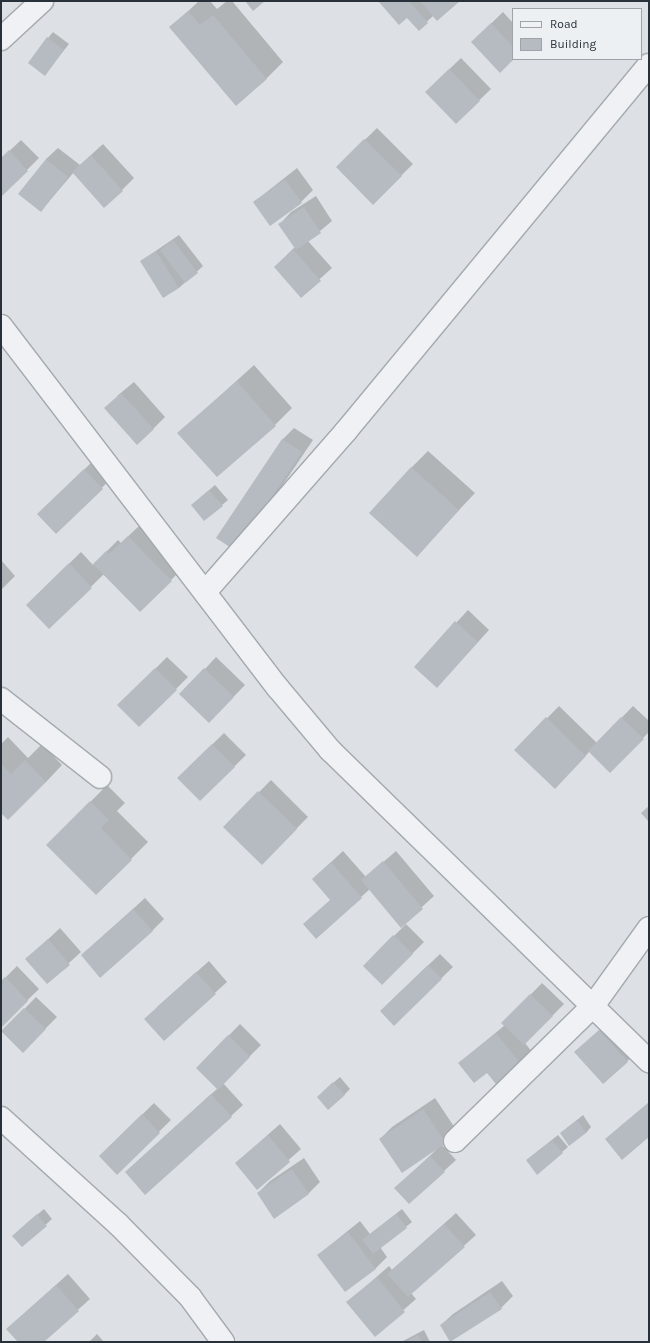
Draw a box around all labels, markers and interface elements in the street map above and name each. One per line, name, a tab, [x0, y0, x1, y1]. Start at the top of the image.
legend	[512, 8, 642, 60]
text: Road	[550, 17, 578, 31]
text: Building	[550, 37, 596, 51]

